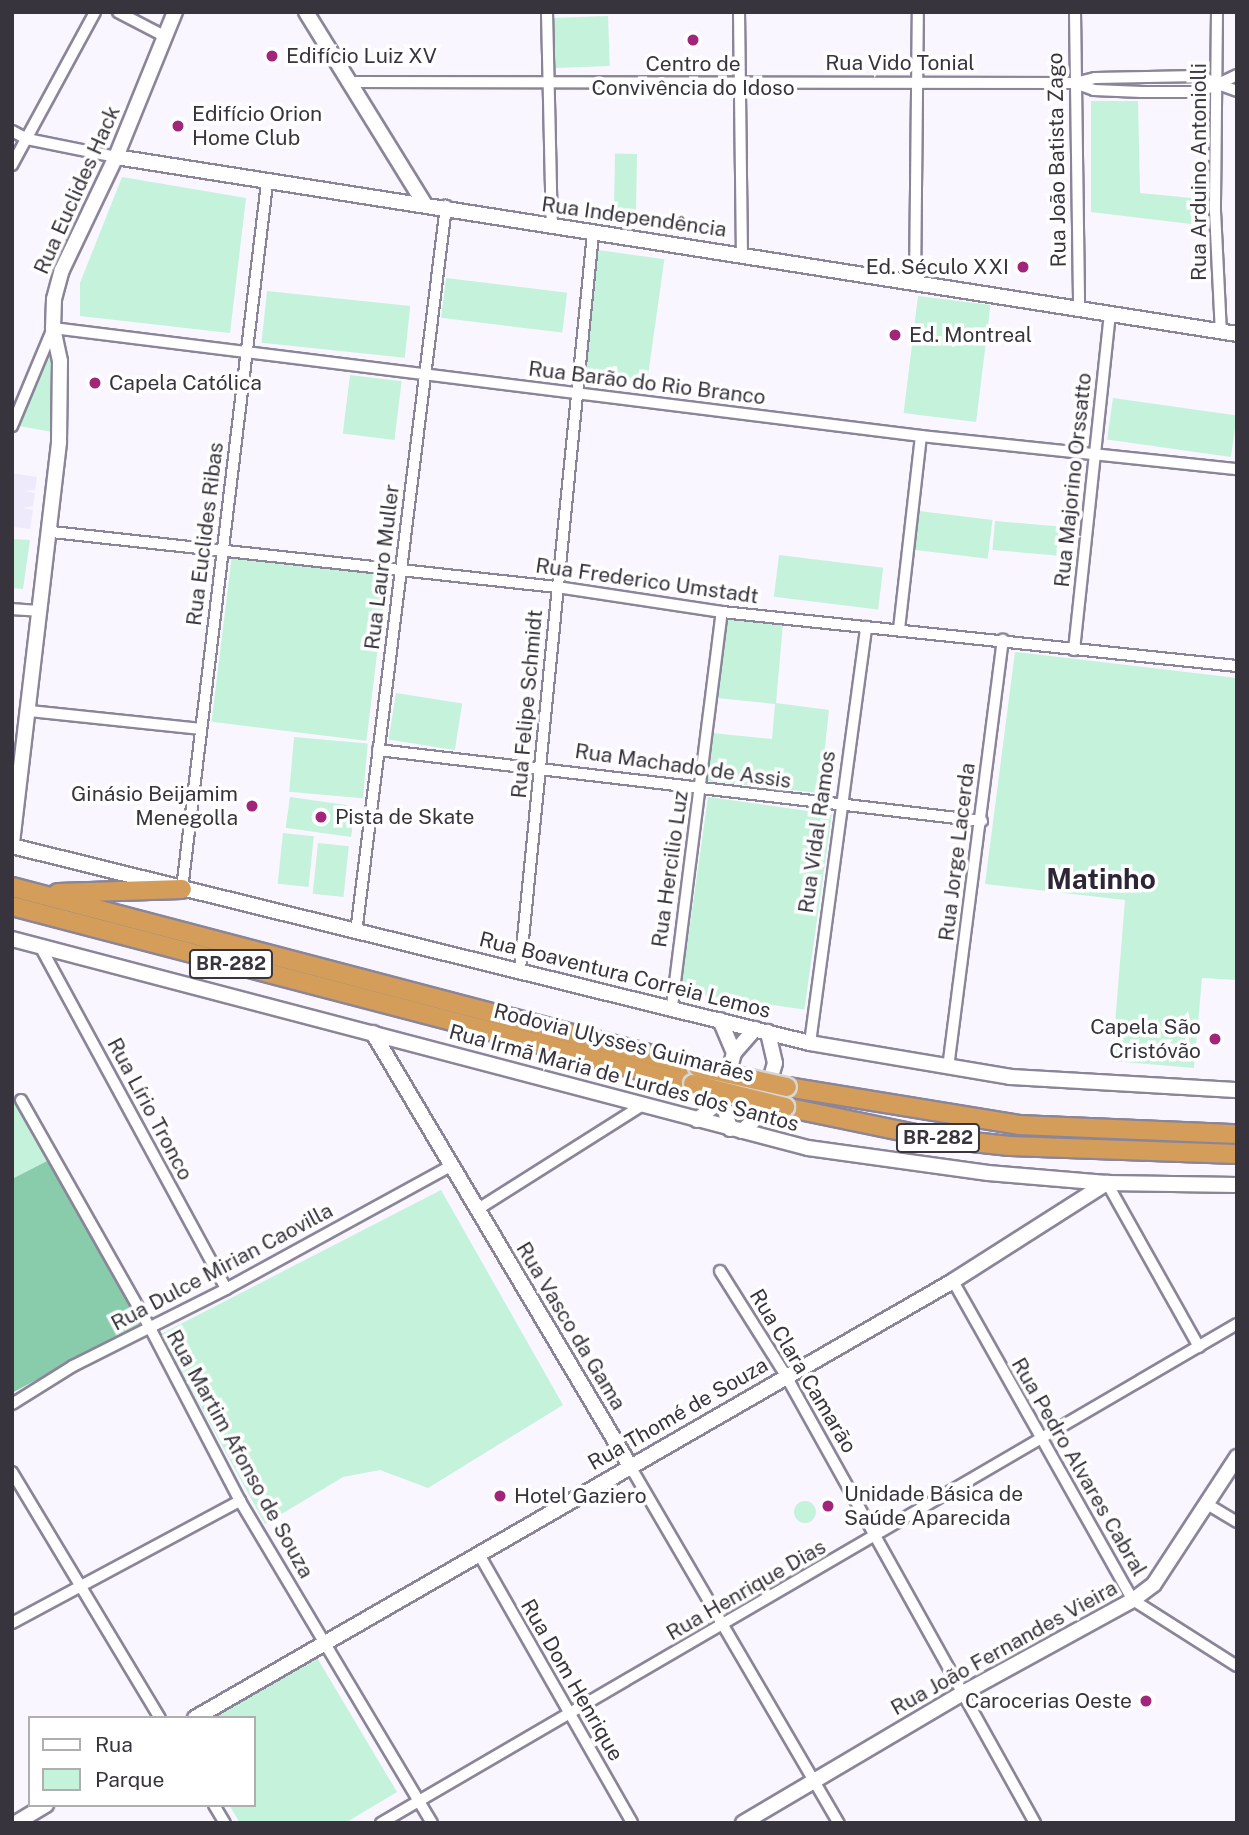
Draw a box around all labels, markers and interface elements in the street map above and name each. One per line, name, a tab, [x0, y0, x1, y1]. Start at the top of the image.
marker: Centro de Convivência do Idoso	[685, 32, 701, 48]
place label: Edifício Luiz XV	[286, 43, 437, 69]
marker: Edifício Luiz XV	[264, 48, 280, 64]
street label: Rua Vido Tonial	[825, 50, 975, 76]
place label: Centro de Convivência do Idoso	[591, 51, 795, 101]
street label: Rua João Batista Zago	[1043, 52, 1071, 268]
street label: Rua Arduino Antoniolli	[1186, 63, 1212, 281]
place label: Edifício Orion Home Club	[192, 101, 322, 151]
street label: Rua Euclides Hack	[29, 102, 125, 278]
marker: Edifício Orion Home Club	[170, 118, 186, 134]
street label: Rua Independência	[540, 192, 728, 242]
place label: Ed. Século XXI	[865, 254, 1009, 280]
marker: Ed. Século XXI	[1015, 259, 1031, 275]
place label: Ed. Montreal	[909, 322, 1032, 348]
marker: Ed. Montreal	[887, 327, 903, 343]
street label: Rua Barão do Rio Branco	[527, 356, 767, 410]
place label: Capela Católica	[109, 370, 262, 396]
street label: Rua Majorino Orssatto	[1049, 371, 1097, 589]
marker: Capela Católica	[87, 375, 103, 391]
street label: Rua Euclides Ribas	[181, 441, 229, 627]
street label: Rua Lauro Muller	[359, 483, 405, 651]
street label: Rua Frederico Umstadt	[534, 553, 760, 609]
street label: Rua Felipe Schmidt	[506, 608, 548, 800]
street label: Rua Machado de Assis	[573, 738, 793, 794]
street label: Rua Vidal Ramos	[793, 749, 841, 915]
street label: Rua Jorge Lacerda	[934, 761, 980, 943]
place label: Ginásio Beijamim Menegolla	[71, 781, 238, 831]
street label: Rua Hercilio Luz	[647, 789, 693, 949]
marker: Ginásio Beijamim Menegolla	[244, 798, 260, 814]
place label: Pista de Skate	[335, 804, 475, 830]
marker: Pista de Skate	[313, 809, 329, 825]
district label: Matinho	[1046, 862, 1156, 896]
street label: Rua Boaventura Correia Lemos	[477, 927, 773, 1023]
road number: BR-282	[187, 948, 275, 980]
street label: Rodovia Ulysses Guimarães	[491, 998, 757, 1088]
place label: Capela São Cristóvão	[1090, 1014, 1201, 1064]
street label: Rua Irmã Maria de Lurdes dos Santos	[446, 1019, 802, 1137]
marker: Capela São Cristóvão	[1207, 1031, 1223, 1047]
street label: Rua Lírio Tronco	[102, 1033, 198, 1185]
road number: BR-282	[894, 1122, 982, 1154]
street label: Rua Dulce Mirian Caovilla	[107, 1198, 337, 1336]
street label: Rua Vasco da Gama	[511, 1237, 631, 1415]
street label: Rua Clara Camarão	[744, 1284, 862, 1458]
street label: Rua Martim Afonso de Souza	[161, 1325, 319, 1583]
street label: Rua Thomé de Souza	[583, 1352, 773, 1476]
street label: Rua Pedro Alvares Cabral	[1006, 1353, 1152, 1581]
place label: Unidade Básica de Saúde Aparecida	[844, 1481, 1024, 1531]
place label: Hotel Gaziero	[514, 1483, 647, 1509]
marker: Hotel Gaziero	[492, 1488, 508, 1504]
marker: Unidade Básica de Saúde Aparecida	[818, 1496, 838, 1516]
street label: Rua Henrique Dias	[662, 1534, 830, 1646]
street label: Rua João Fernandes Vieira	[886, 1575, 1122, 1721]
street label: Rua Dom Henrique	[515, 1595, 629, 1765]
place label: Carocerias Oeste	[965, 1688, 1132, 1714]
marker: Carocerias Oeste	[1138, 1693, 1154, 1709]
legend	[28, 1716, 256, 1807]
text: Rua	[95, 1732, 133, 1757]
text: Parque	[95, 1767, 164, 1792]

